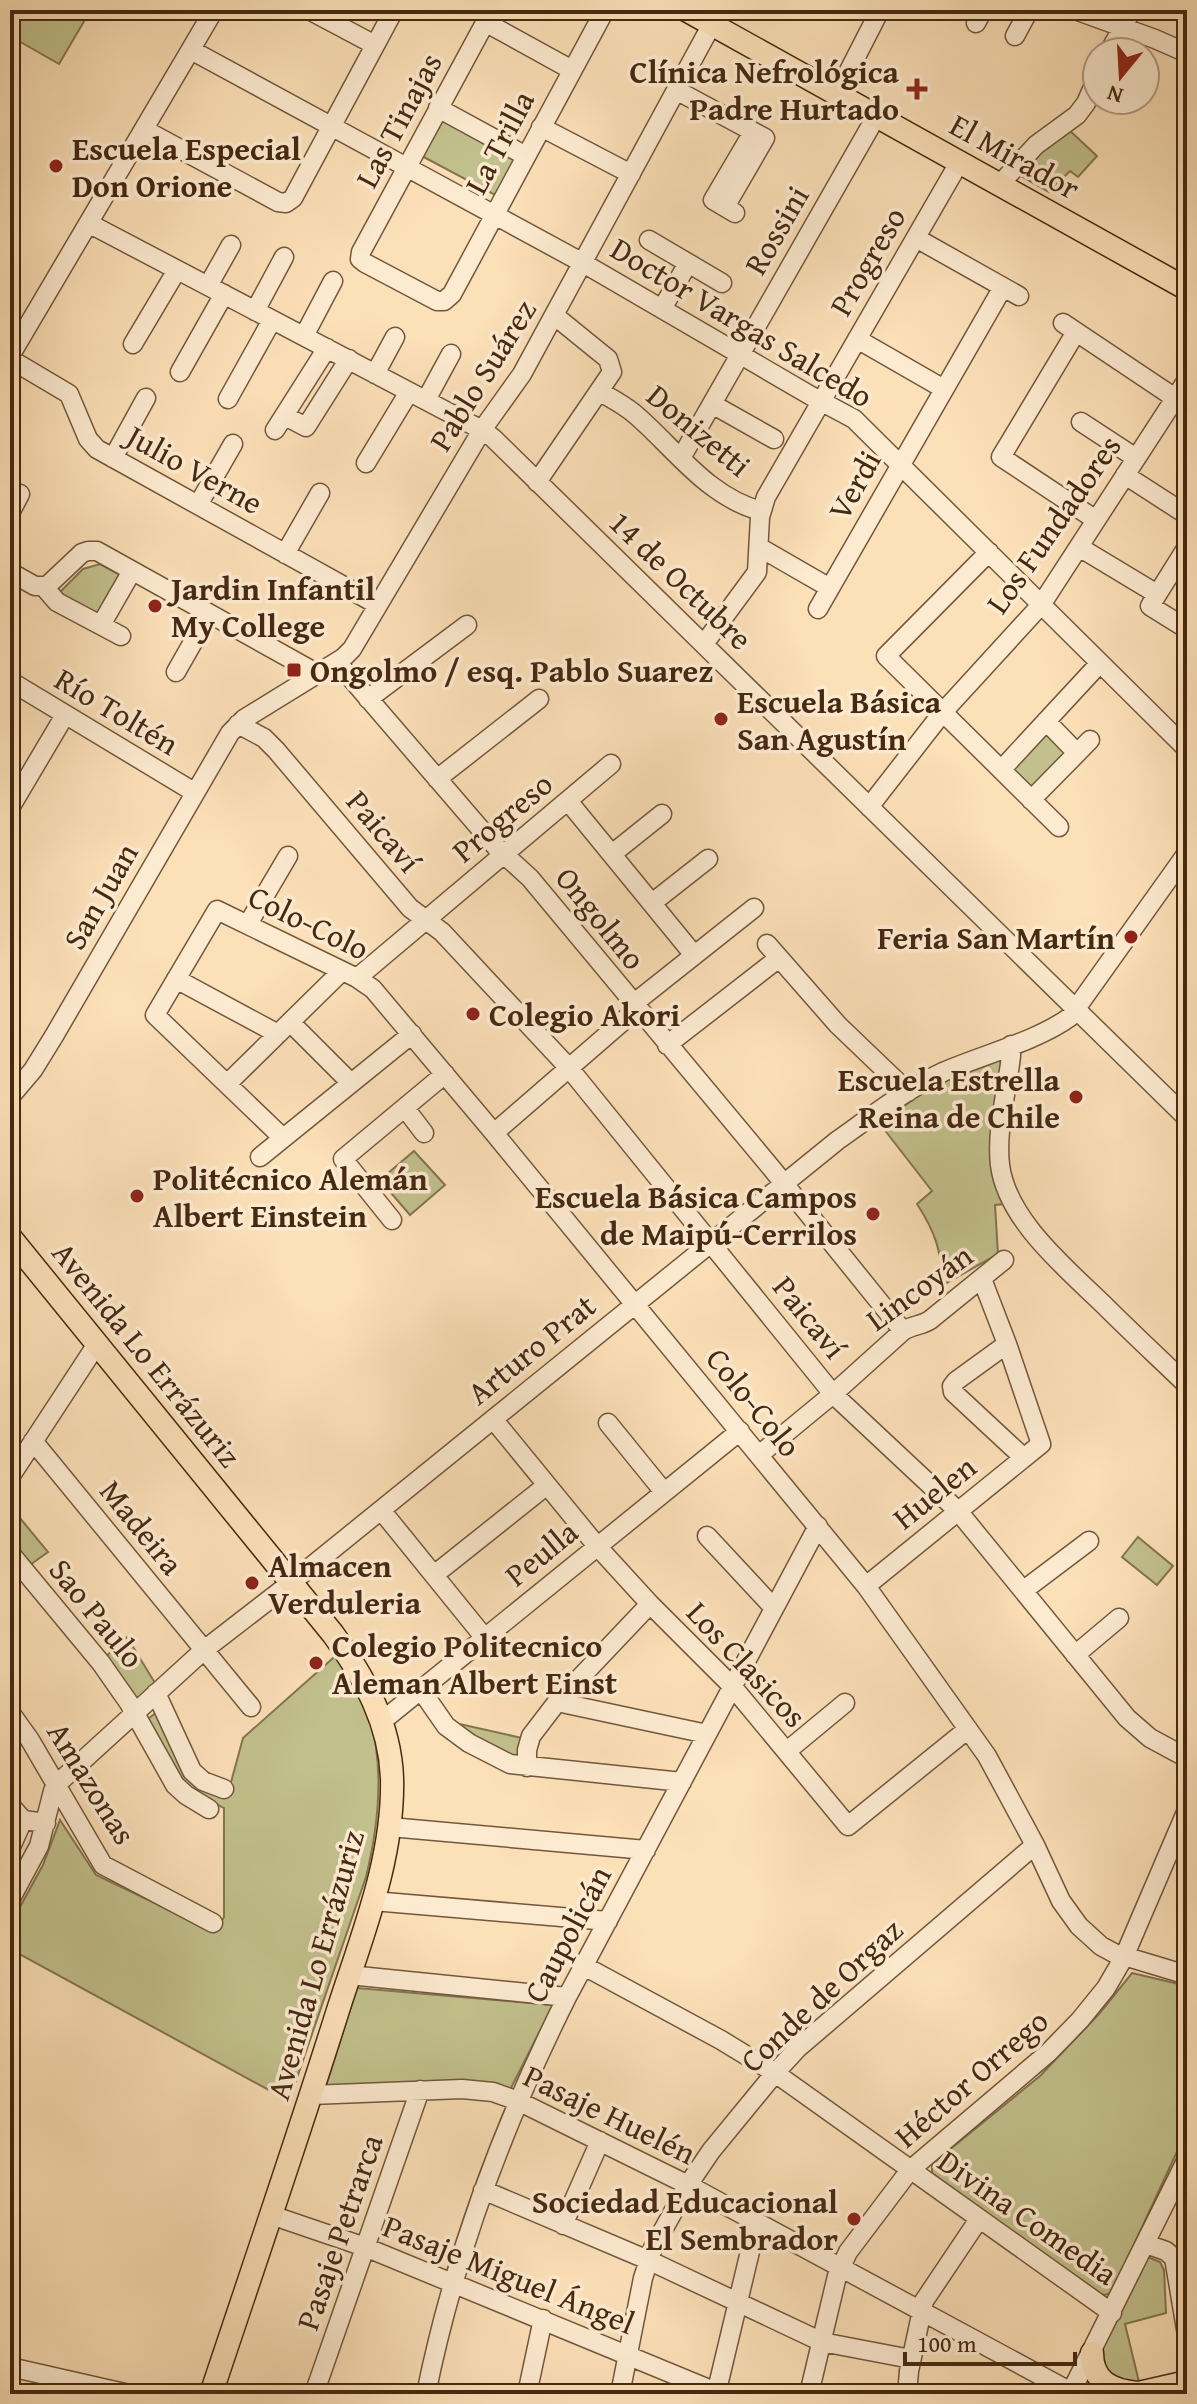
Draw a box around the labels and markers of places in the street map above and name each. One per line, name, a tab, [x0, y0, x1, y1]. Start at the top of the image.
place label: Clínica Nefrológica Padre Hurtado	[630, 48, 900, 132]
marker: Clínica Nefrológica Padre Hurtado	[906, 78, 928, 100]
place label: Escuela Especial Don Orione	[72, 125, 301, 209]
marker: Escuela Especial Don Orione	[47, 157, 65, 175]
place label: Jardin Infantil My College	[166, 565, 375, 649]
marker: Jardin Infantil My College	[146, 597, 164, 615]
place label: Ongolmo / esq. Pablo Suarez	[310, 647, 713, 694]
marker: Ongolmo / esq. Pablo Suarez	[285, 661, 303, 679]
place label: Escuela Básica San Agustín	[737, 678, 942, 762]
marker: Escuela Básica San Agustín	[712, 710, 730, 728]
place label: Feria San Martín	[877, 914, 1115, 961]
marker: Feria San Martín	[1122, 928, 1140, 946]
place label: Colegio Akori	[489, 991, 680, 1038]
marker: Colegio Akori	[464, 1005, 482, 1023]
place label: Escuela Estrella Reina de Chile	[838, 1056, 1061, 1140]
marker: Escuela Estrella Reina de Chile	[1067, 1088, 1085, 1106]
place label: Politécnico Alemán Albert Einstein	[153, 1155, 428, 1239]
place label: Escuela Básica Campos de Maipú-Cerrilos	[535, 1173, 857, 1257]
marker: Politécnico Alemán Albert Einstein	[128, 1187, 146, 1205]
marker: Escuela Básica Campos de Maipú-Cerrilos	[864, 1205, 882, 1223]
place label: Almacen Verduleria	[268, 1542, 422, 1626]
marker: Almacen Verduleria	[243, 1574, 261, 1592]
place label: Colegio Politecnico Aleman Albert Einst	[332, 1622, 617, 1706]
marker: Colegio Politecnico Aleman Albert Einst	[307, 1654, 325, 1672]
place label: Sociedad Educacional El Sembrador	[532, 2178, 838, 2262]
marker: Sociedad Educacional El Sembrador	[845, 2210, 863, 2228]

